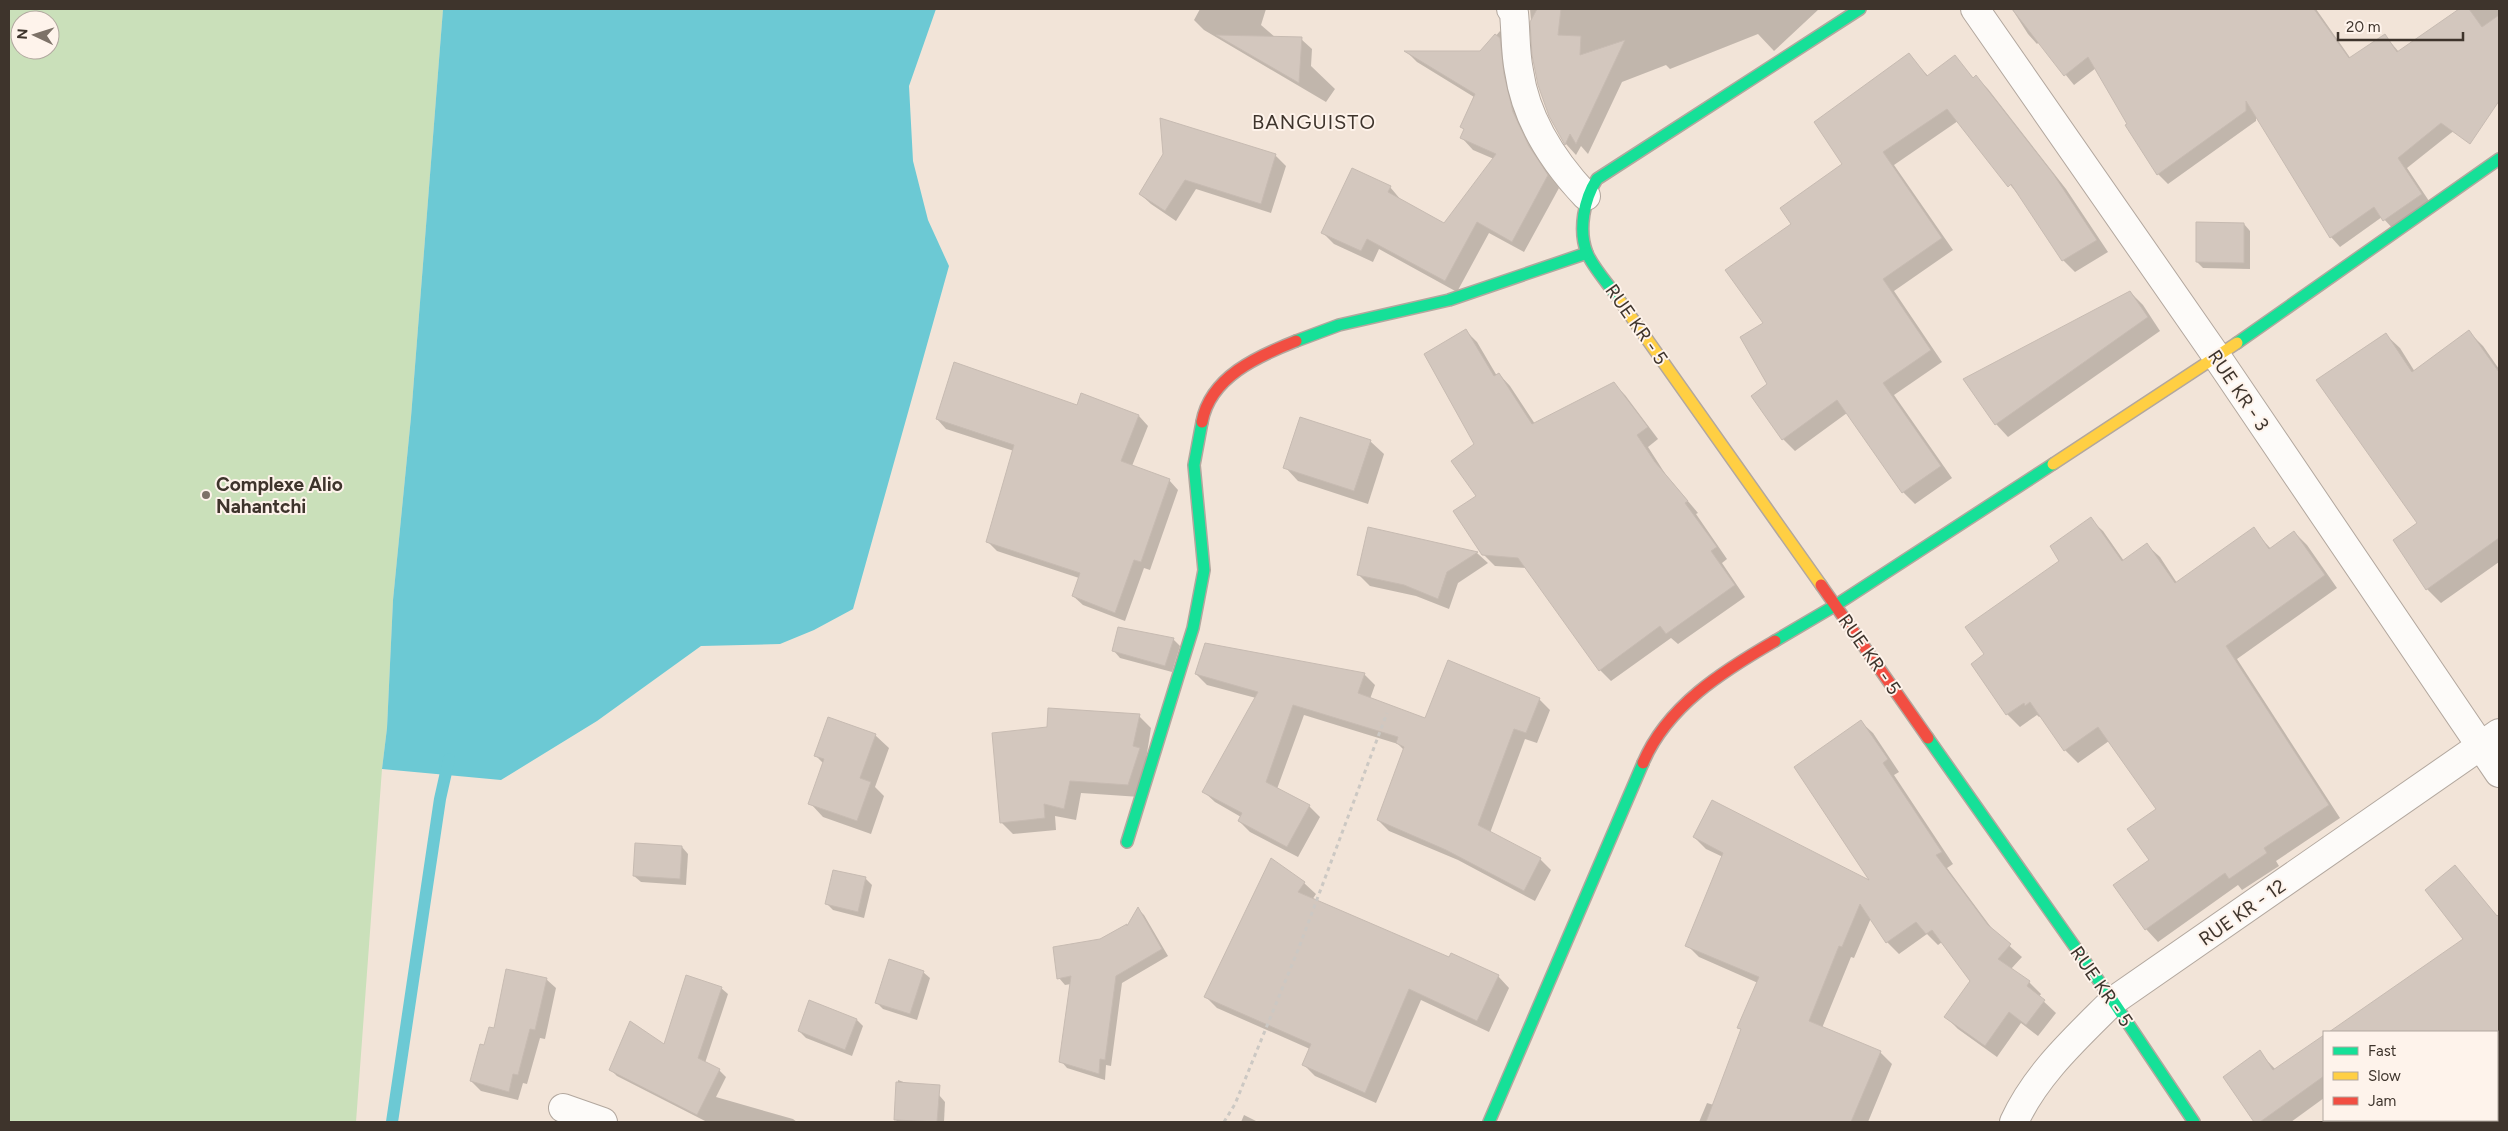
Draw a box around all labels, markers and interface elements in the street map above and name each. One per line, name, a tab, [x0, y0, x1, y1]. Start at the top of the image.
north arrow	[10, 10, 60, 60]
scale bar	[2338, 10, 2463, 42]
text: 20 m	[2346, 18, 2380, 36]
text: N	[14, 28, 31, 40]
district label: BANGUISTO	[1252, 110, 1376, 134]
street label: RUE KR - 5	[1600, 280, 1673, 369]
street label: RUE KR - 3	[2203, 346, 2274, 435]
place label: Complexe Alio Nahantchi	[216, 473, 343, 518]
marker: Complexe Alio Nahantchi	[200, 489, 212, 501]
street label: RUE KR - 5	[1833, 610, 1906, 699]
street label: RUE KR - 12	[2195, 874, 2290, 951]
street label: RUE KR - 5	[2065, 942, 2138, 1031]
legend	[2323, 1031, 2498, 1121]
text: Fast	[2368, 1042, 2397, 1060]
text: Slow	[2368, 1067, 2401, 1085]
text: Jam	[2368, 1092, 2396, 1110]

